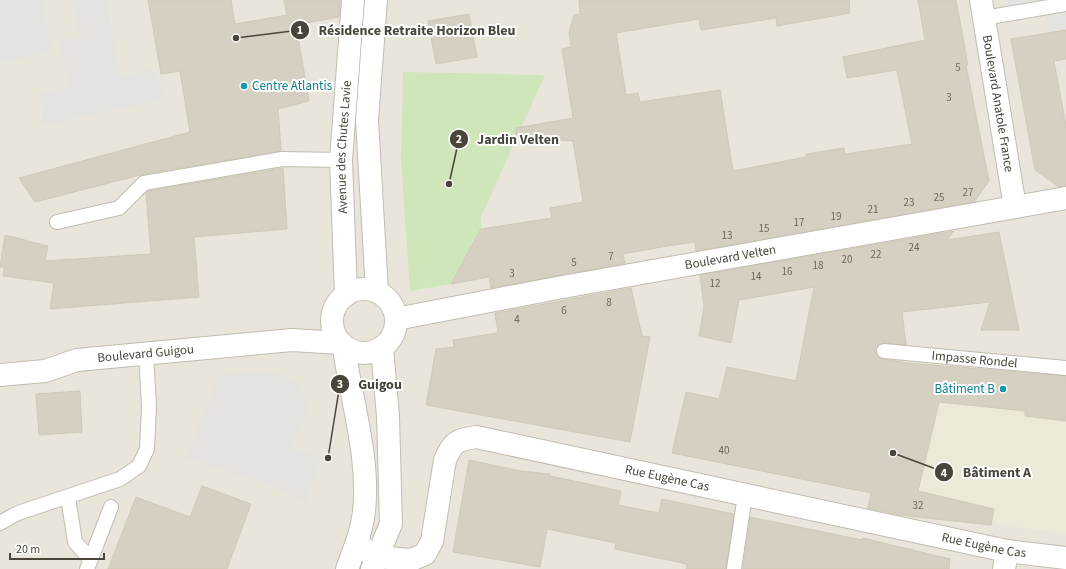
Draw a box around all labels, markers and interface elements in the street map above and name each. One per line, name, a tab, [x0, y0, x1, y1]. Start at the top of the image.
callout: Résidence Retraite Horizon Bleu	[290, 17, 523, 43]
text: Résidence Retraite Horizon Bleu	[319, 21, 516, 41]
text: 1	[297, 22, 303, 39]
street label: Boulevard Anatole France	[978, 34, 1018, 173]
house number: 5	[955, 60, 961, 75]
place label: Centre Atlantis	[252, 77, 333, 95]
street label: Avenue des Chutes Lavie	[332, 80, 356, 214]
marker: Centre Atlantis	[239, 81, 249, 91]
house number: 3	[946, 90, 952, 105]
callout: Jardin Velten	[449, 126, 567, 152]
text: Jardin Velten	[477, 130, 559, 150]
text: 2	[456, 131, 462, 148]
house number: 27	[963, 185, 973, 200]
house number: 25	[934, 190, 944, 205]
house number: 23	[904, 195, 914, 210]
house number: 21	[868, 202, 878, 217]
house number: 19	[831, 209, 841, 224]
house number: 17	[794, 215, 804, 230]
house number: 15	[759, 221, 769, 236]
house number: 13	[722, 228, 732, 243]
street label: Boulevard Velten	[683, 240, 777, 274]
house number: 24	[909, 240, 920, 255]
house number: 22	[871, 247, 881, 262]
house number: 7	[608, 249, 614, 264]
house number: 20	[842, 252, 852, 267]
house number: 5	[571, 255, 577, 270]
house number: 18	[813, 258, 824, 273]
house number: 16	[782, 264, 793, 279]
house number: 3	[509, 266, 515, 281]
house number: 14	[751, 269, 762, 284]
house number: 12	[710, 276, 720, 291]
house number: 8	[606, 295, 612, 310]
house number: 6	[561, 303, 567, 318]
house number: 4	[514, 312, 520, 327]
street label: Boulevard Guigou	[97, 340, 195, 367]
street label: Impasse Rondel	[931, 346, 1018, 372]
callout: Guigou	[330, 371, 410, 397]
text: Guigou	[358, 375, 402, 395]
text: 3	[337, 376, 343, 393]
place label: Bâtiment B	[934, 380, 995, 398]
marker: Bâtiment B	[998, 384, 1008, 394]
house number: 40	[719, 443, 729, 458]
callout: Bâtiment A	[934, 459, 1039, 485]
street label: Rue Eugène Cas	[623, 460, 711, 496]
text: Bâtiment A	[963, 463, 1032, 483]
text: 4	[941, 465, 948, 482]
house number: 32	[913, 498, 923, 513]
street label: Rue Eugène Cas	[940, 528, 1028, 562]
scale bar	[10, 535, 104, 561]
text: 20 m	[16, 541, 40, 558]

